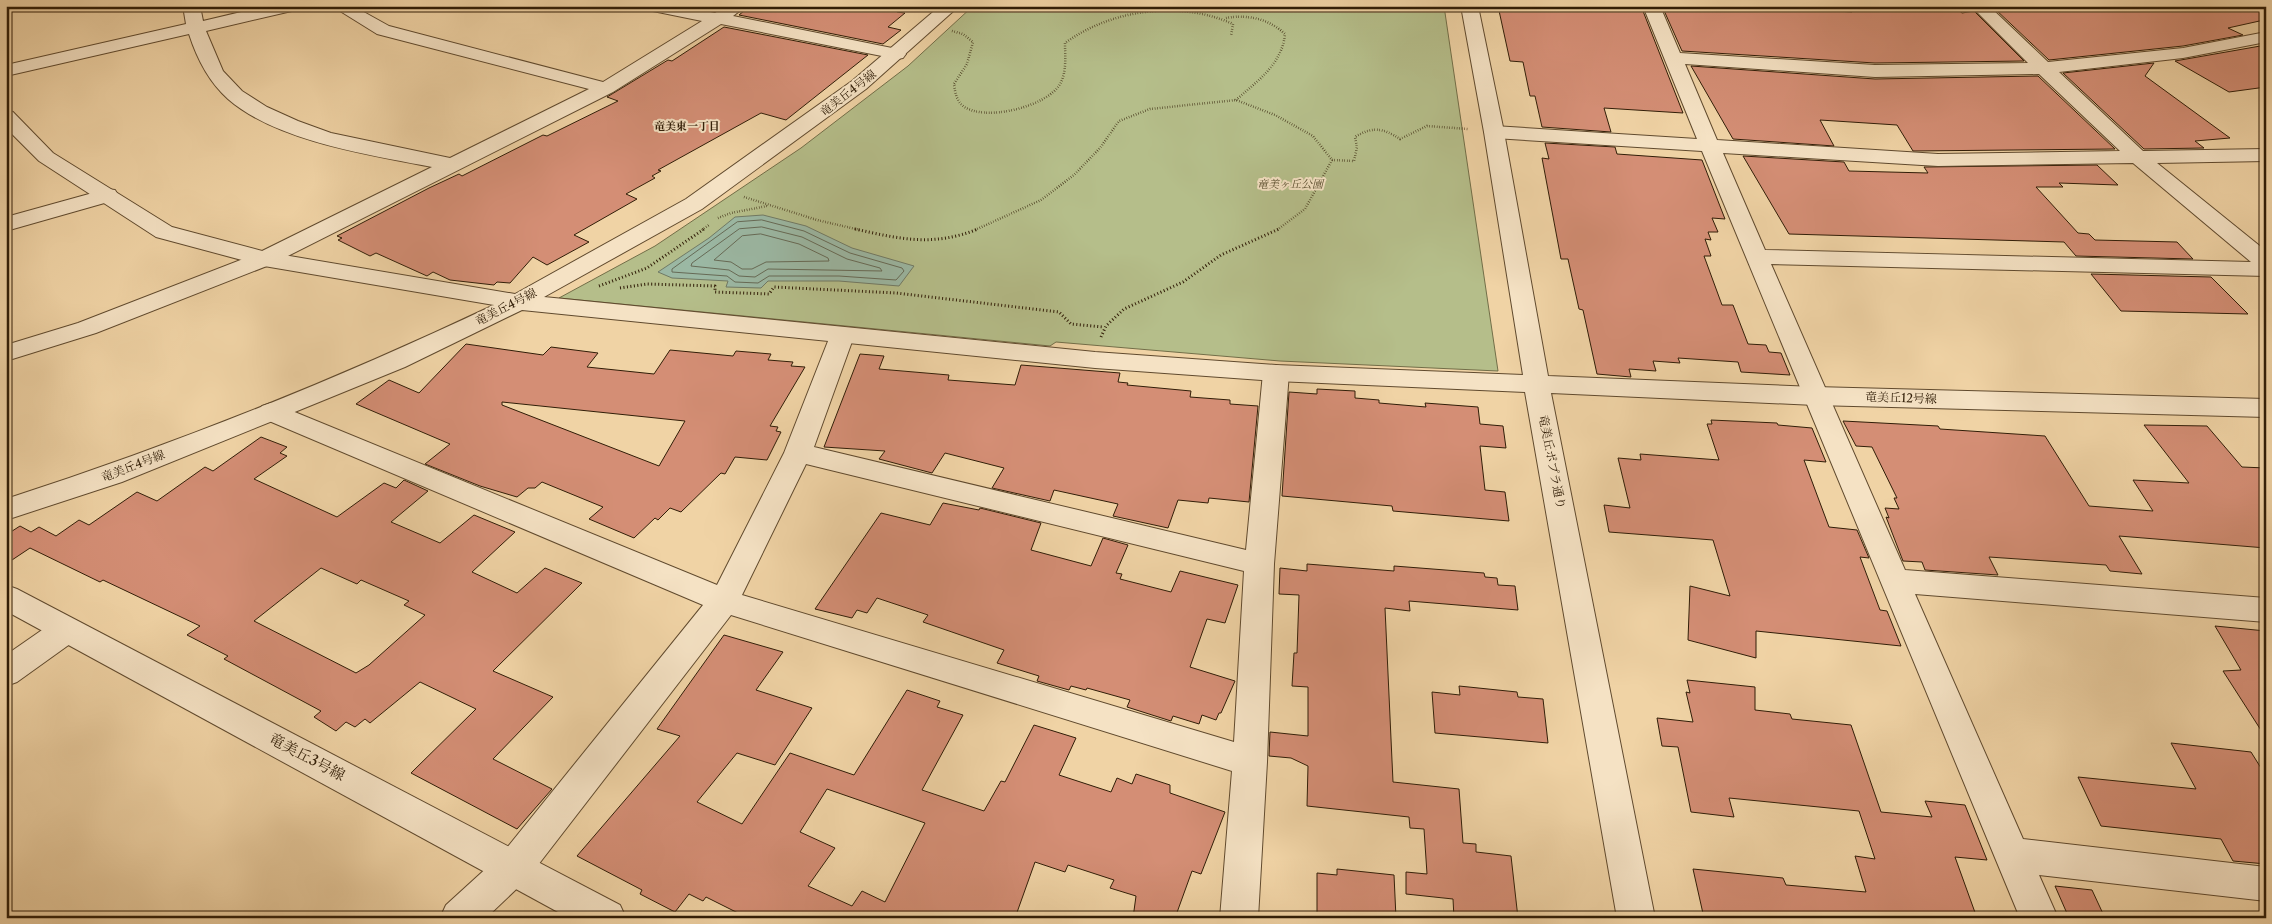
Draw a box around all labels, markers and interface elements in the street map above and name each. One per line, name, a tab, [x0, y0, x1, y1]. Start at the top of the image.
street label: 竜美丘4号線	[817, 66, 879, 119]
district label: 竜美東一丁目	[654, 119, 720, 133]
park label: 竜美ヶ丘公園	[1257, 177, 1325, 191]
street label: 竜美丘4号線	[473, 285, 539, 328]
street label: 竜美丘12号線	[1865, 389, 1937, 406]
street label: 竜美丘ポプラ通り	[1536, 413, 1569, 510]
street label: 竜美丘4号線	[99, 447, 167, 485]
street label: 竜美丘3号線	[266, 729, 348, 784]

